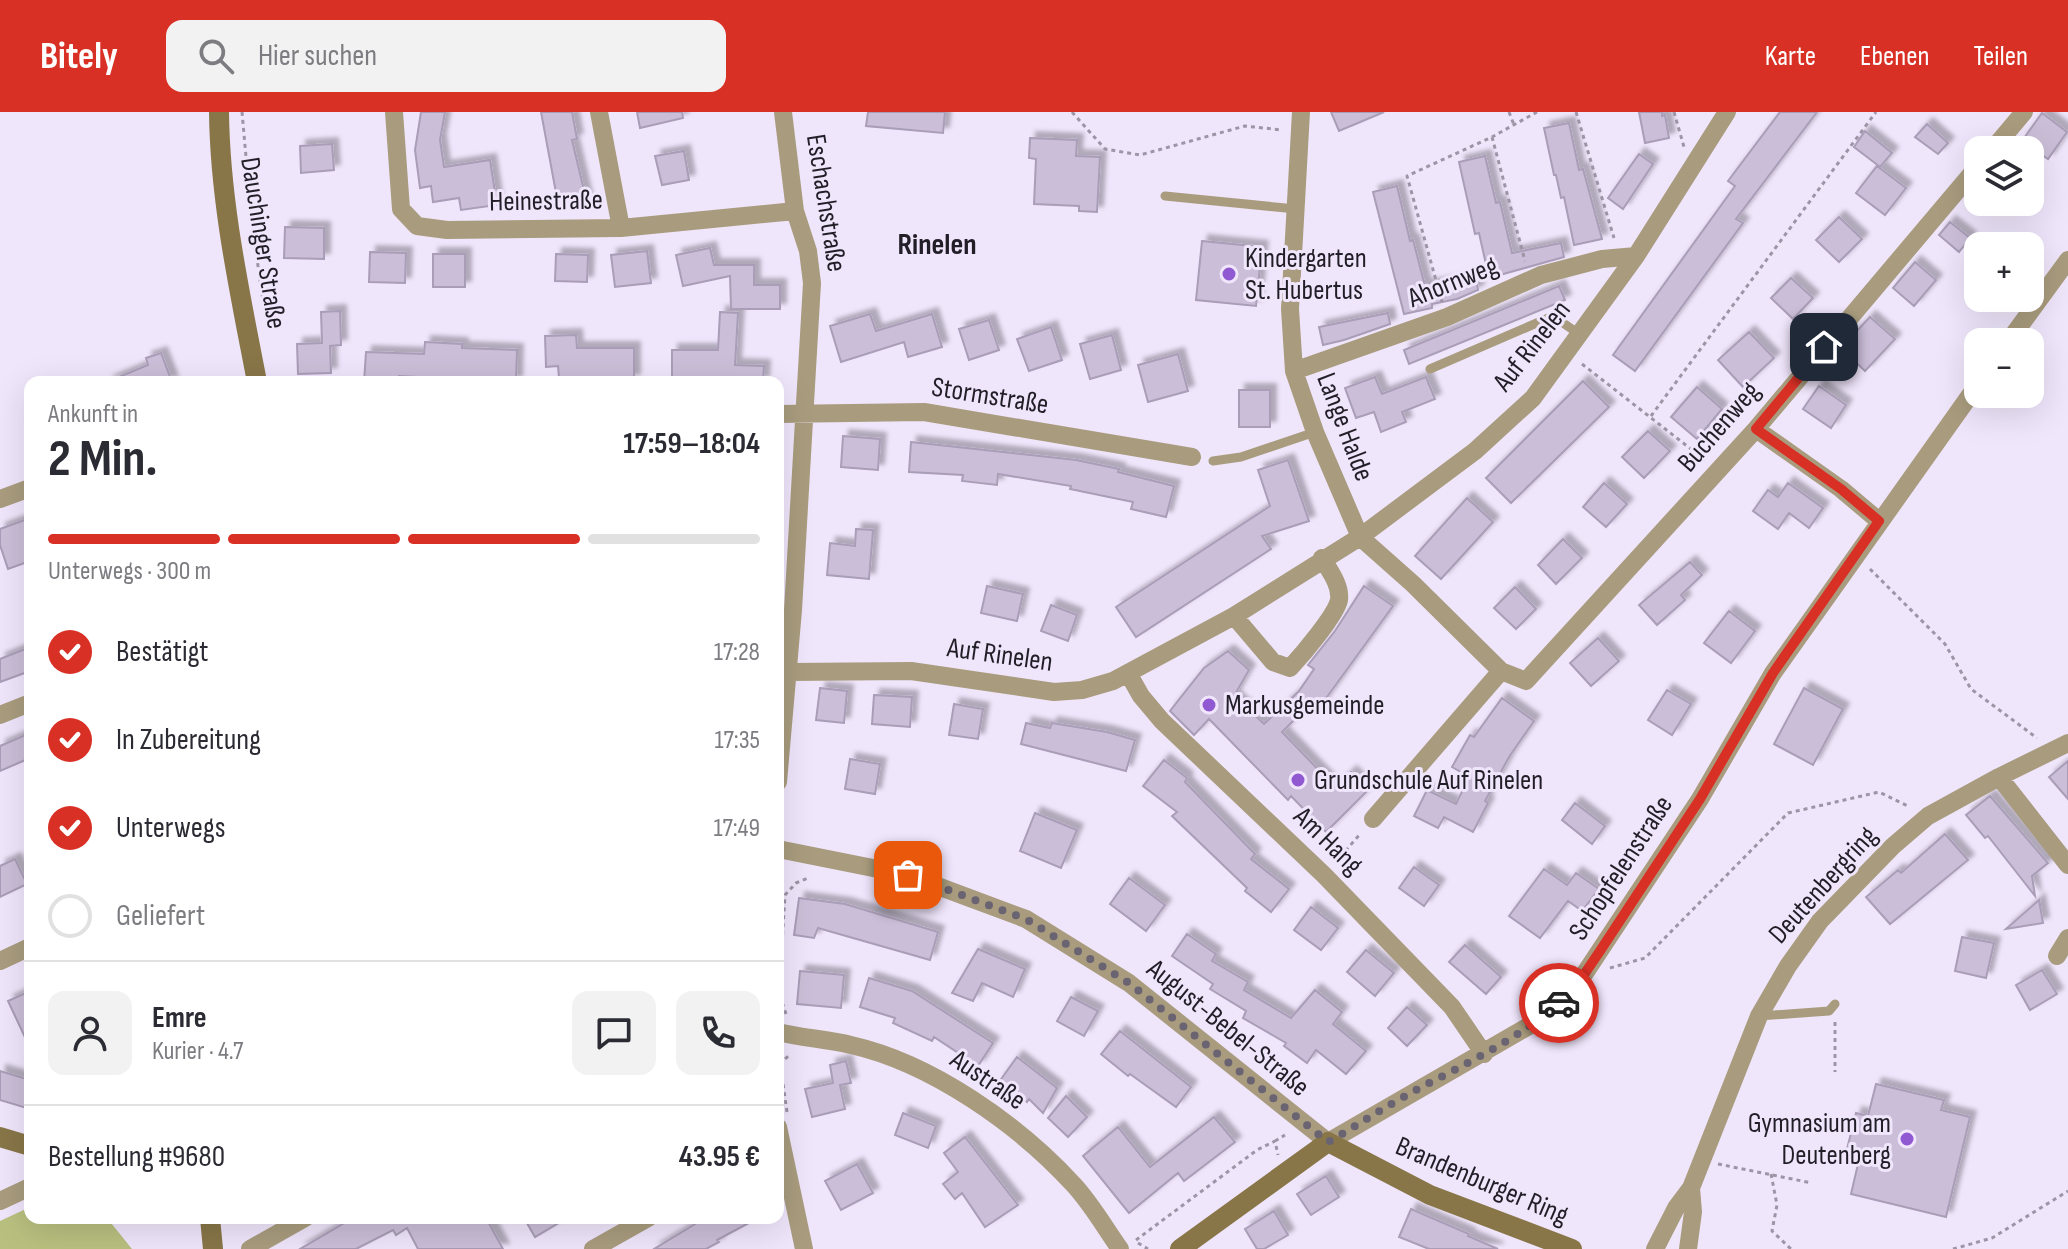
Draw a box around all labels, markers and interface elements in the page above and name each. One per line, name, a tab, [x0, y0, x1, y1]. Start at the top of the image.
search box	[166, 20, 726, 92]
text: Bitely	[40, 34, 118, 79]
icon: search	[194, 34, 238, 78]
text: Hier suchen	[258, 38, 377, 74]
text: Karte	[1765, 40, 1816, 73]
text: Ebenen	[1860, 40, 1930, 73]
text: Teilen	[1974, 40, 2028, 73]
street label: Eschachstraße	[799, 132, 853, 274]
map controls	[1964, 136, 2044, 408]
button: layers	[1964, 136, 2044, 216]
street label: Dauchinger Straße	[233, 155, 293, 331]
street label: Heinestraße	[489, 184, 603, 218]
district label: Rinelen	[897, 227, 977, 263]
button: +	[1964, 232, 2044, 312]
place label: Kindergarten St. Hubertus	[1245, 242, 1367, 307]
street label: Ahornweg	[1402, 249, 1503, 315]
marker: Kindergarten St. Hubertus	[1220, 265, 1238, 283]
street label: Auf Rinelen	[1486, 294, 1578, 399]
pin	[1790, 313, 1858, 381]
icon: home	[1802, 325, 1846, 369]
button: −	[1964, 328, 2044, 408]
street label: Lange Halde	[1309, 368, 1381, 486]
street label: Stormstraße	[929, 370, 1051, 422]
street label: Buchenweg	[1671, 375, 1767, 479]
text: Ankunft in	[48, 399, 138, 430]
text: 17:59–18:04	[623, 426, 760, 462]
text: 2 Min.	[48, 428, 157, 491]
text: Unterwegs · 300 m	[48, 556, 211, 587]
icon: check	[48, 630, 92, 674]
street label: Auf Rinelen	[944, 631, 1055, 679]
text: Bestätigt	[116, 634, 208, 670]
text: 17:28	[714, 637, 760, 668]
place label: Markusgemeinde	[1225, 689, 1384, 722]
marker: Markusgemeinde	[1200, 696, 1218, 714]
icon: check	[48, 718, 92, 762]
text: In Zubereitung	[116, 722, 261, 758]
text: 17:35	[714, 725, 760, 756]
place label: Grundschule Auf Rinelen	[1314, 764, 1543, 797]
marker: Grundschule Auf Rinelen	[1289, 771, 1307, 789]
street label: Schopfelenstraße	[1562, 790, 1680, 946]
street label: Am Hang	[1286, 800, 1369, 882]
icon: check	[48, 806, 92, 850]
text: Unterwegs	[116, 810, 225, 846]
text: 17:49	[713, 813, 760, 844]
street label: Deutenbergring	[1762, 820, 1884, 950]
pin	[874, 841, 942, 909]
icon: bag	[886, 853, 930, 897]
text: Geliefert	[116, 898, 205, 934]
street label: August-Bebel-Straße	[1139, 952, 1316, 1104]
courier	[1519, 963, 1599, 1043]
icon: car	[1537, 981, 1581, 1025]
button: person	[48, 991, 132, 1075]
button: chat	[572, 991, 656, 1075]
button: phone	[676, 991, 760, 1075]
text: Emre	[152, 1000, 207, 1036]
text: Kurier · 4.7	[152, 1036, 243, 1067]
street label: Austraße	[943, 1042, 1032, 1117]
place label: Gymnasium am Deutenberg	[1748, 1107, 1891, 1172]
street label: Brandenburger Ring	[1391, 1130, 1573, 1232]
marker: Gymnasium am Deutenberg	[1898, 1130, 1916, 1148]
text: Bestellung #9680	[48, 1139, 225, 1175]
text: 43.95 €	[679, 1139, 760, 1175]

